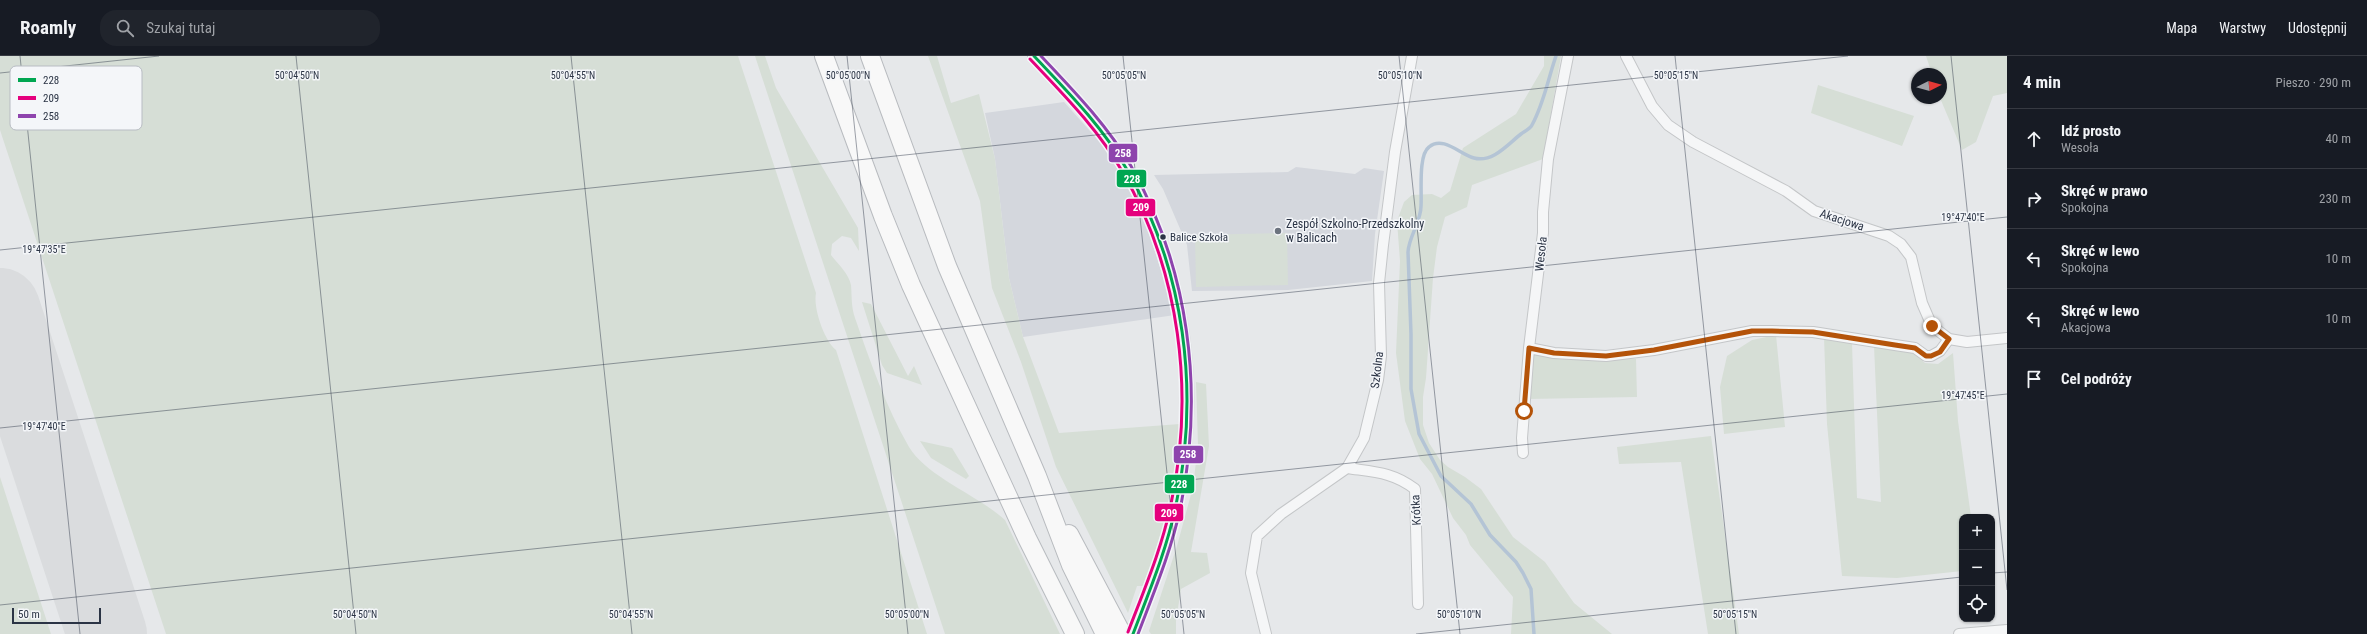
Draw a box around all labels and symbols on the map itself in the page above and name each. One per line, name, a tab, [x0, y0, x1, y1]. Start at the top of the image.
legend	[10, 66, 142, 130]
north arrow	[1911, 68, 1947, 104]
text: 50°04'50"N	[275, 70, 319, 81]
text: 50°04'55"N	[551, 70, 595, 81]
text: 50°05'00"N	[826, 70, 870, 81]
text: 50°05'05"N	[1102, 70, 1146, 81]
text: 50°05'10"N	[1378, 70, 1422, 81]
text: 50°05'15"N	[1654, 70, 1698, 81]
text: 228	[43, 74, 59, 87]
text: 209	[43, 92, 59, 105]
text: 258	[43, 110, 59, 123]
line badge: 258	[1108, 143, 1138, 163]
text: 258	[1115, 147, 1132, 160]
line badge: 228	[1116, 169, 1147, 188]
text: 228	[1124, 173, 1141, 186]
line badge: 209	[1125, 198, 1156, 217]
text: 209	[1133, 201, 1149, 214]
street label: Akacjowa	[1818, 206, 1866, 234]
text: 19°47'40"E	[1941, 212, 1985, 223]
place label: Zespół Szkolno-Przedszkolny w Balicach	[1286, 217, 1424, 245]
marker: Zespół Szkolno-Przedszkolny w Balicach	[1273, 226, 1283, 236]
place label: Balice Szkoła	[1170, 231, 1228, 244]
marker: Balice Szkoła	[1158, 232, 1168, 242]
street label: Wesoła	[1532, 236, 1550, 272]
text: 19°47'35"E	[22, 244, 66, 255]
route end	[1923, 317, 1941, 335]
street label: Szkolna	[1368, 350, 1386, 389]
text: 19°47'45"E	[1941, 390, 1985, 401]
route start	[1515, 402, 1533, 420]
text: 19°47'40"E	[22, 421, 66, 432]
line badge: 258	[1173, 445, 1204, 464]
text: 258	[1180, 448, 1197, 461]
line badge: 228	[1164, 474, 1195, 494]
text: 228	[1171, 478, 1188, 491]
street label: Krótka	[1408, 494, 1424, 526]
line badge: 209	[1154, 503, 1184, 522]
text: 209	[1161, 507, 1177, 520]
scale bar	[12, 606, 101, 625]
text: 50°04'50"N	[333, 609, 377, 620]
text: 50°04'55"N	[609, 609, 653, 620]
text: 50°05'00"N	[885, 609, 929, 620]
text: 50°05'05"N	[1161, 609, 1205, 620]
text: 50°05'10"N	[1437, 609, 1481, 620]
text: 50°05'15"N	[1713, 609, 1757, 620]

